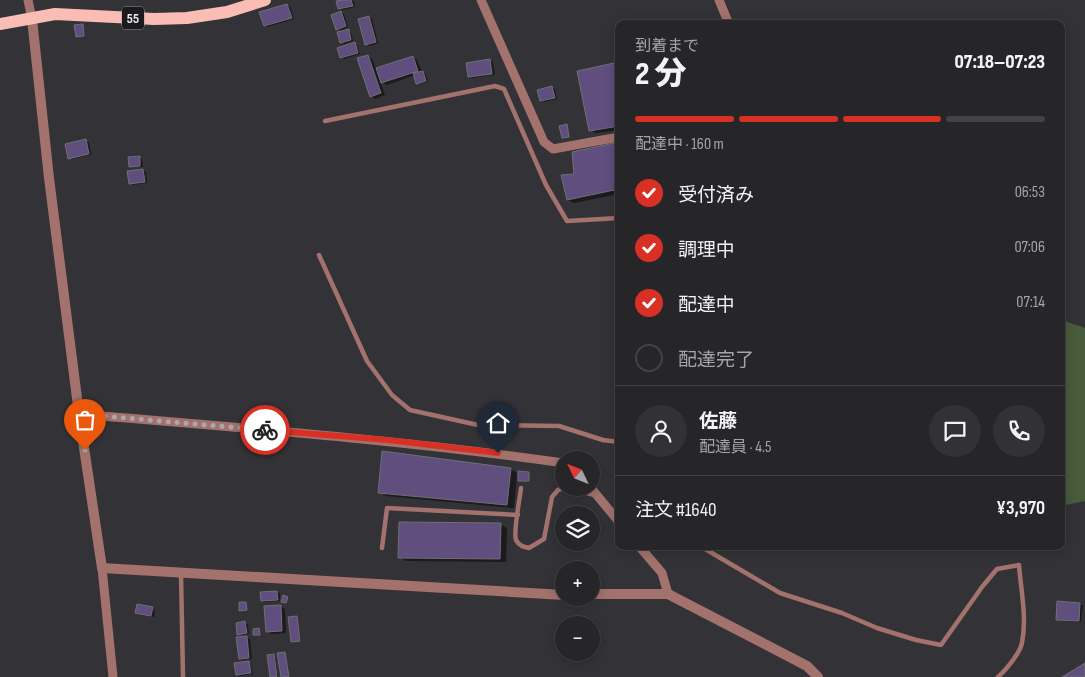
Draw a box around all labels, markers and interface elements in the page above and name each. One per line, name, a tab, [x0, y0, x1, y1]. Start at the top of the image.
road number: 55	[122, 7, 144, 30]
text: 到着まで	[635, 37, 699, 56]
text: 07:18–07:23	[955, 51, 1045, 74]
text: 2 分	[635, 55, 686, 94]
text: 配達中 · 160 m	[635, 135, 724, 154]
icon: check	[635, 179, 663, 207]
text: 06:53	[1015, 183, 1045, 202]
text: 受付済み	[678, 184, 754, 207]
icon: check	[635, 234, 663, 262]
text: 07:06	[1014, 238, 1045, 257]
text: 調理中	[678, 239, 735, 262]
icon: check	[635, 289, 663, 317]
text: 07:14	[1016, 293, 1045, 312]
text: 配達中	[678, 294, 735, 317]
text: 配達完了	[678, 349, 754, 372]
pin	[64, 399, 106, 450]
pin	[477, 402, 519, 453]
courier	[240, 405, 290, 455]
button: person	[635, 405, 687, 457]
button: chat	[929, 405, 981, 457]
button: phone	[993, 405, 1045, 457]
icon: bag	[71, 406, 99, 434]
icon: home	[484, 409, 512, 437]
text: 佐藤	[699, 410, 737, 433]
icon: bike	[251, 416, 279, 444]
text: 配達員 · 4.5	[699, 438, 771, 457]
north arrow	[555, 451, 600, 496]
map controls	[555, 451, 600, 661]
text: ¥3,970	[996, 497, 1045, 520]
text: 注文 #1640	[635, 499, 716, 522]
button: layers	[555, 506, 600, 551]
button: +	[555, 561, 600, 606]
button: −	[555, 616, 600, 661]

